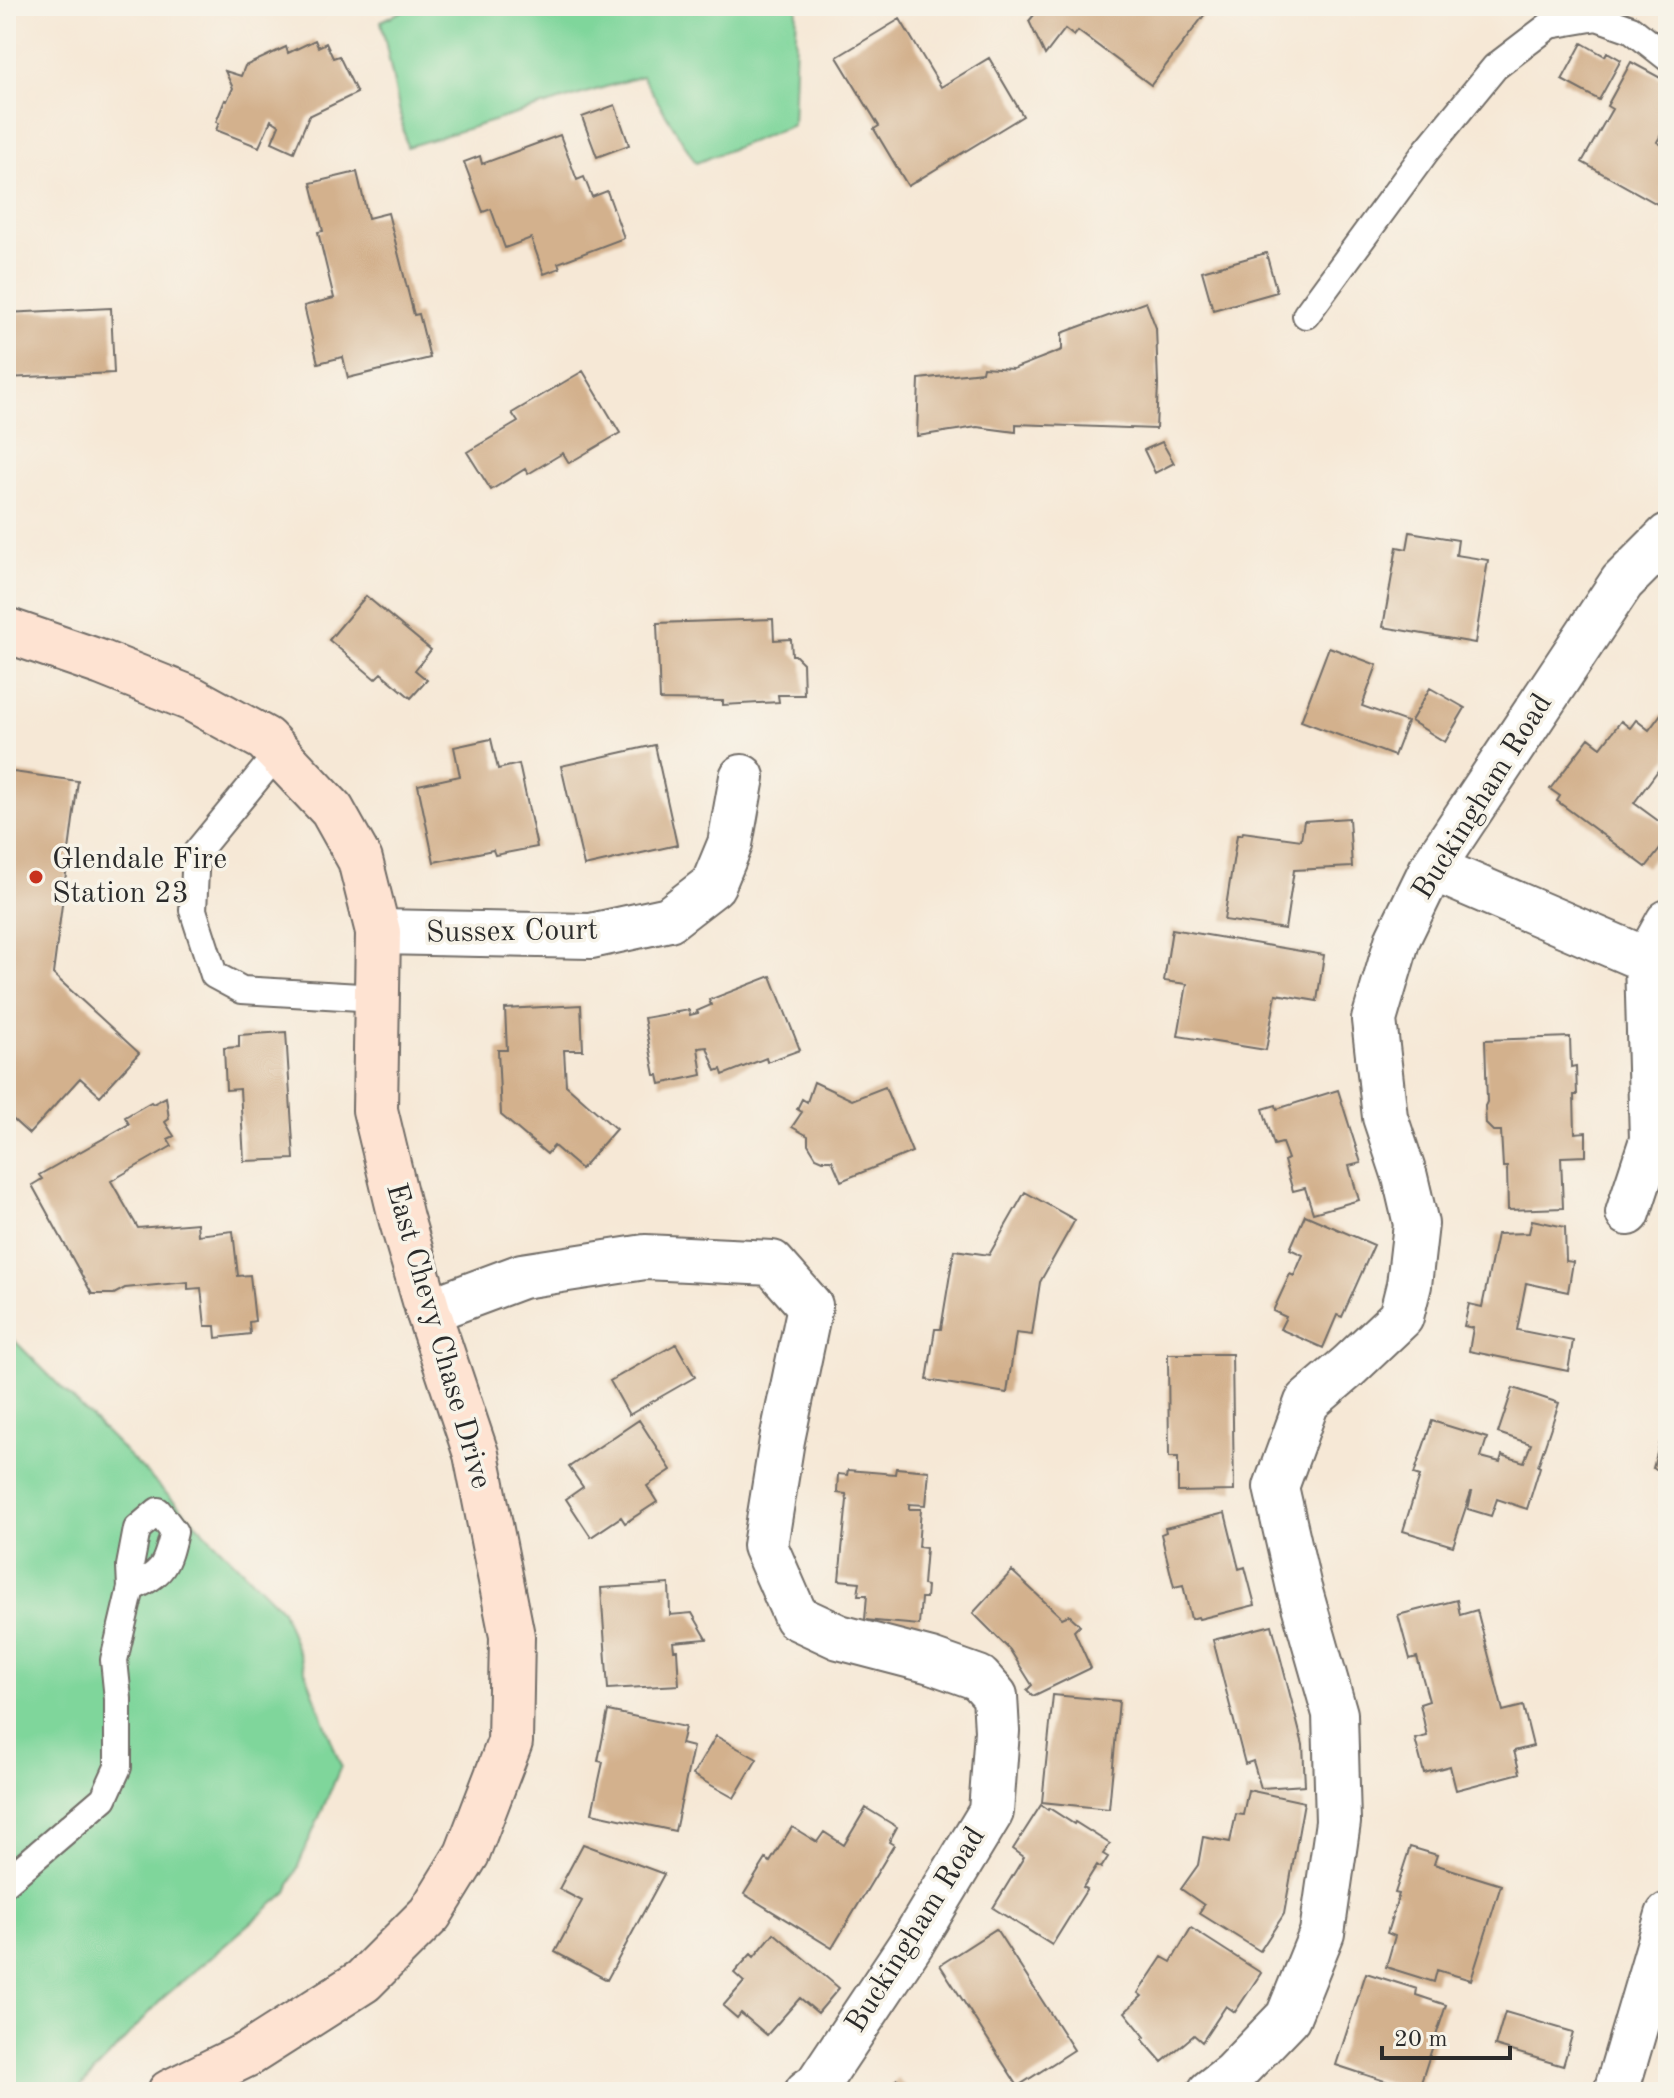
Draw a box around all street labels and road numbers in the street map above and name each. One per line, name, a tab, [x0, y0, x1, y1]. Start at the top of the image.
street label: Buckingham Road	[1408, 689, 1558, 905]
street label: Sussex Court	[426, 915, 598, 949]
street label: East Chevy Chase Drive	[380, 1180, 496, 1492]
street label: Buckingham Road	[841, 1822, 991, 2038]

